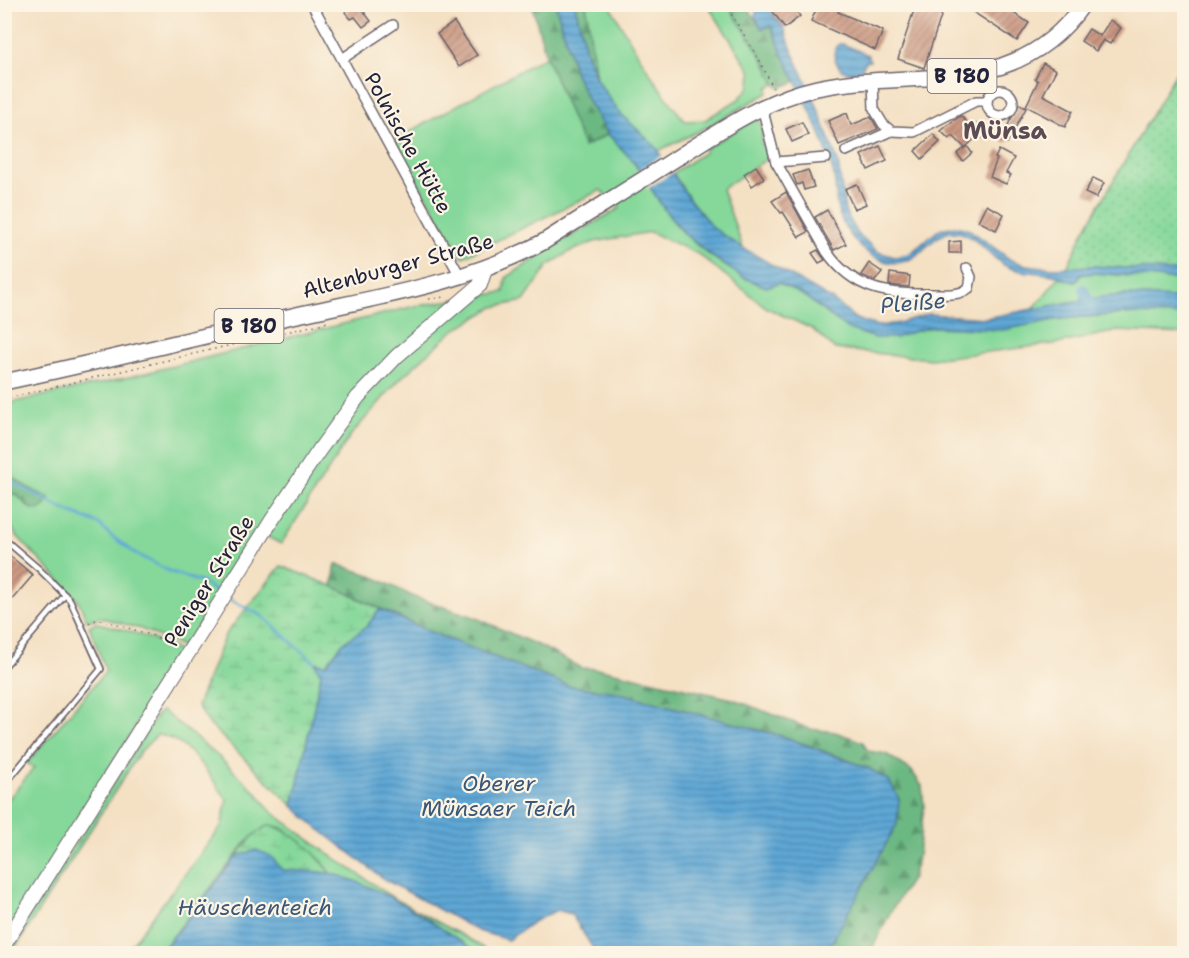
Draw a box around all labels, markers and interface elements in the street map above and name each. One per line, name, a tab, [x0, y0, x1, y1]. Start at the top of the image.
road number: B 180	[928, 59, 996, 93]
street label: Polnische Hütte	[358, 67, 458, 219]
district label: Münsa	[963, 115, 1048, 147]
street label: Altenburger Straße	[299, 227, 497, 305]
water label: Pleiße	[879, 286, 947, 320]
road number: B 180	[214, 309, 284, 343]
street label: Peniger Straße	[157, 510, 261, 652]
water label: Oberer Münsaer Teich	[421, 769, 577, 823]
water label: Häuschenteich	[178, 893, 332, 922]

